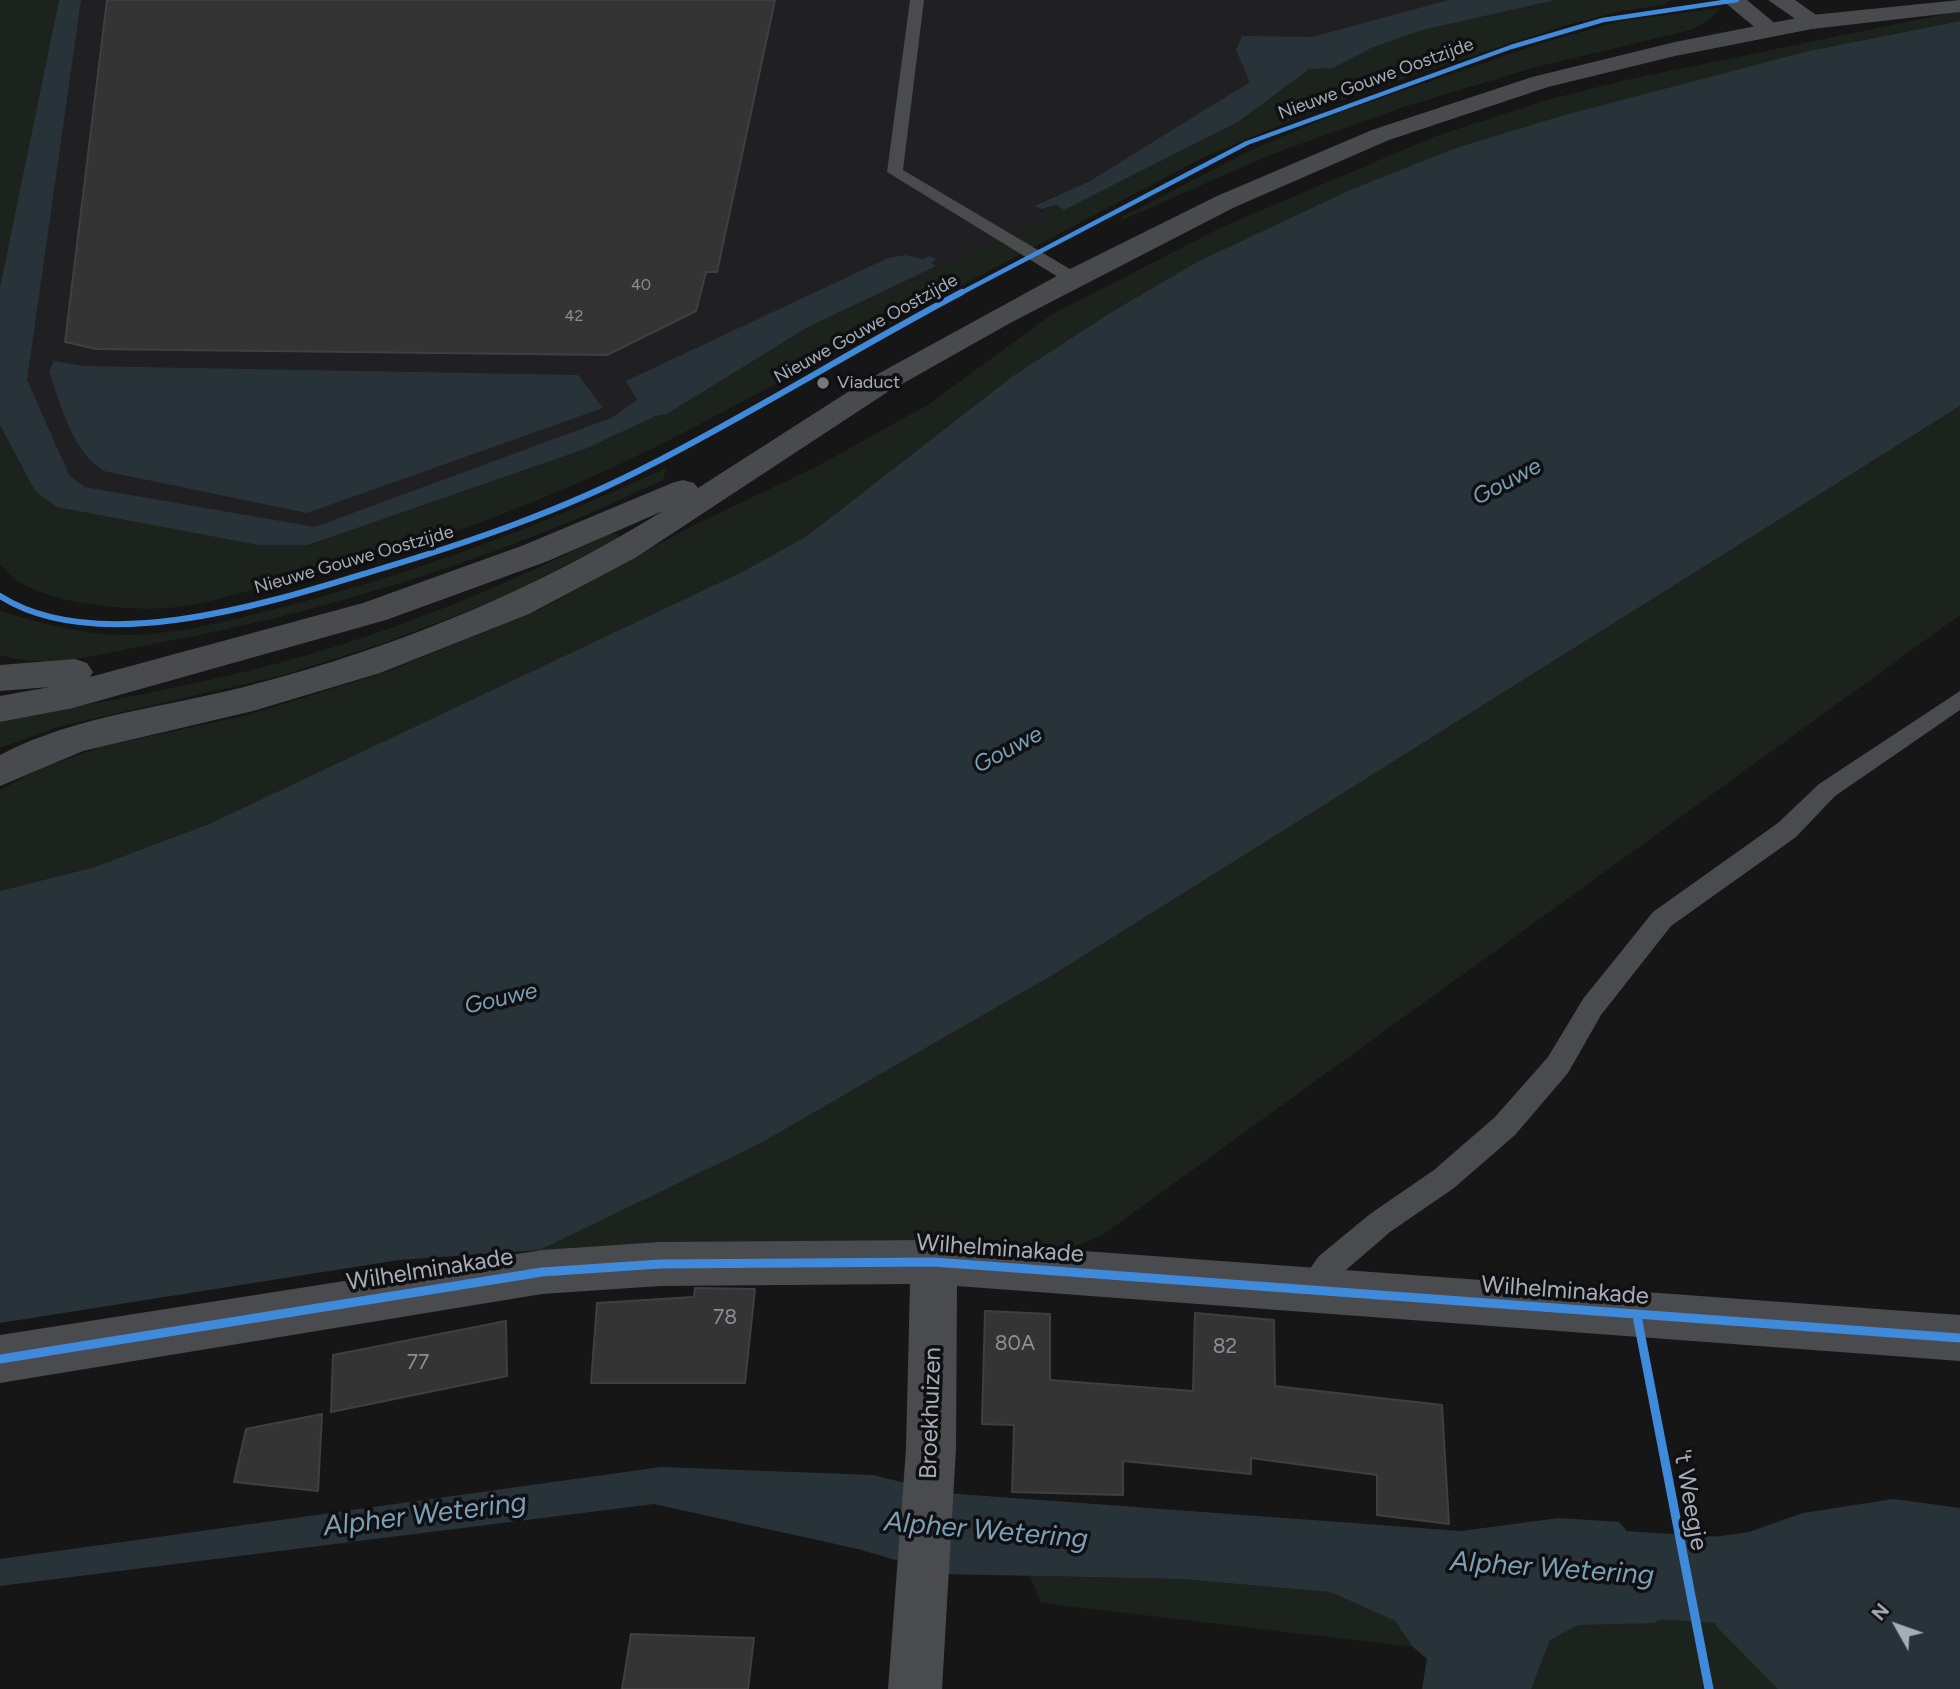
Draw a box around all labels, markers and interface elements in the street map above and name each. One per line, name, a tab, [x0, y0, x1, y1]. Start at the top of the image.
street label: Nieuwe Gouwe Oostzijde	[1275, 34, 1477, 124]
street label: Nieuwe Gouwe Oostzijde	[771, 270, 961, 388]
house number: 40	[631, 275, 651, 295]
house number: 42	[565, 306, 583, 326]
place label: Viaduct	[837, 372, 900, 394]
marker: Viaduct	[815, 375, 831, 391]
water label: Gouwe	[1468, 452, 1546, 512]
street label: Nieuwe Gouwe Oostzijde	[252, 521, 456, 599]
water label: Gouwe	[969, 720, 1047, 780]
water label: Gouwe	[462, 977, 540, 1021]
street label: Wilhelminakade	[915, 1229, 1085, 1269]
street label: Wilhelminakade	[345, 1243, 515, 1297]
street label: Wilhelminakade	[1480, 1271, 1650, 1311]
house number: 78	[713, 1305, 737, 1331]
house number: 80A	[995, 1331, 1035, 1357]
house number: 82	[1213, 1334, 1237, 1360]
street label: Broekhuizen	[914, 1347, 948, 1479]
house number: 77	[407, 1350, 429, 1376]
street label: 't Weegje	[1667, 1447, 1713, 1553]
water label: Alpher Wetering	[321, 1486, 529, 1544]
water label: Alpher Wetering	[883, 1505, 1089, 1557]
water label: Alpher Wetering	[1449, 1545, 1655, 1593]
north arrow	[1862, 1591, 1932, 1661]
text: N	[1867, 1599, 1894, 1625]

